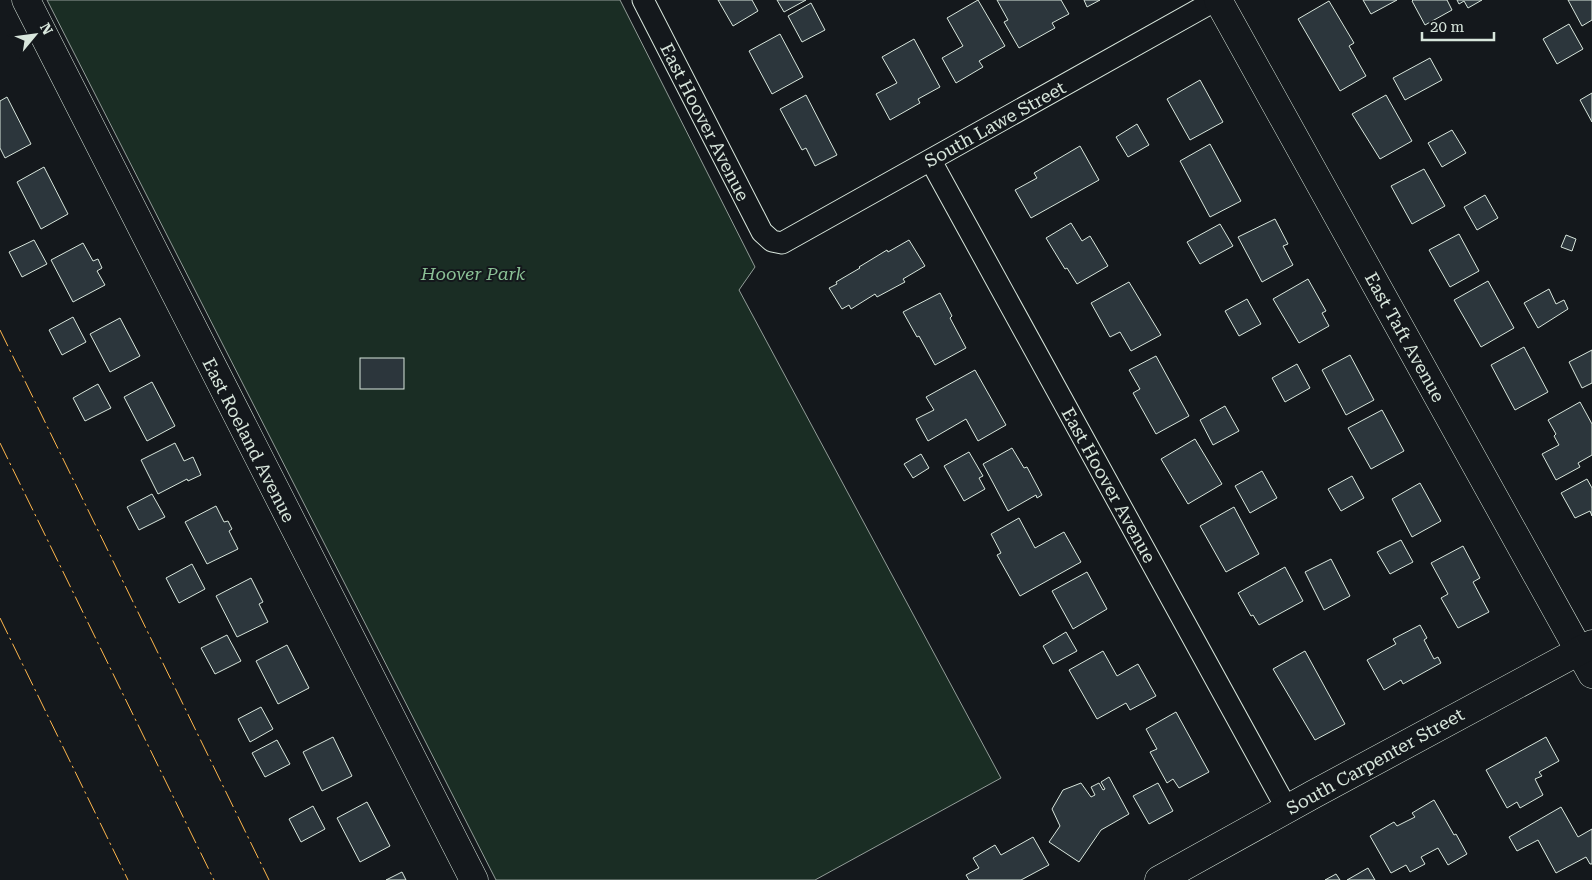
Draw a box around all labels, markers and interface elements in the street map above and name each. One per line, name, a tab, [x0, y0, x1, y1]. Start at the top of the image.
north arrow	[10, 10, 60, 60]
scale bar	[1422, 10, 1494, 42]
text: 20 m	[1430, 18, 1465, 36]
text: N	[37, 20, 56, 37]
street label: East Hoover Avenue	[656, 40, 754, 204]
street label: South Lawe Street	[921, 76, 1069, 171]
park label: Hoover Park	[420, 263, 526, 284]
street label: East Taft Avenue	[1361, 268, 1449, 406]
street label: East Roeland Avenue	[198, 354, 300, 526]
street label: East Hoover Avenue	[1058, 404, 1160, 566]
street label: South Carpenter Street	[1282, 703, 1468, 819]

